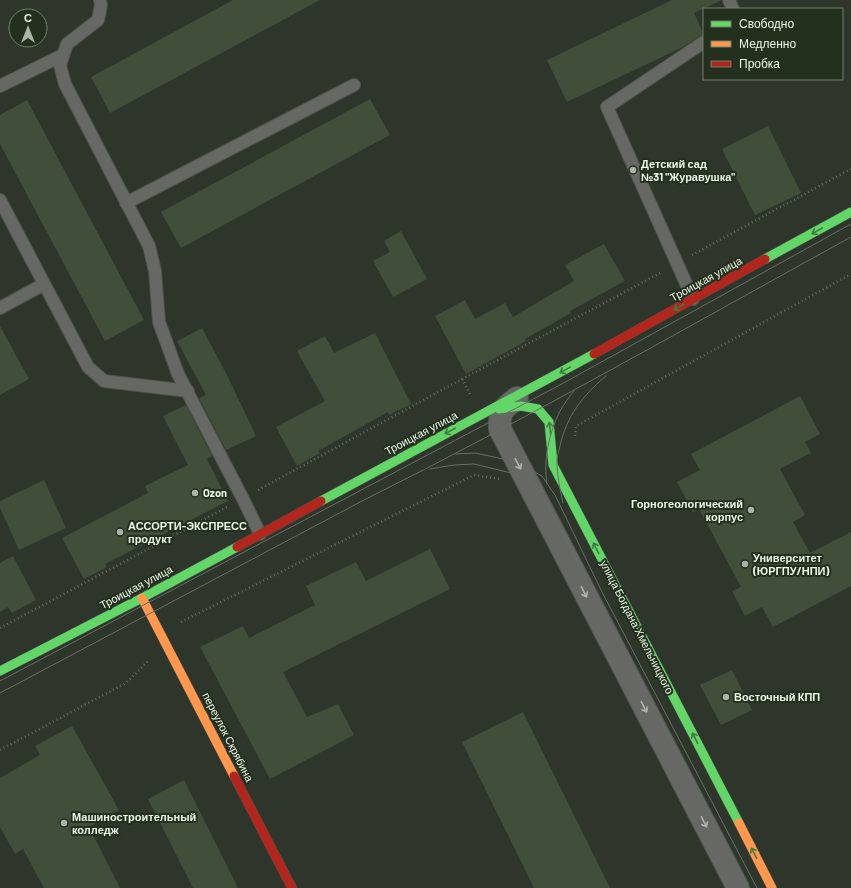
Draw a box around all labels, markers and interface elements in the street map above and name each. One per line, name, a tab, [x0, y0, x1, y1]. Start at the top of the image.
north arrow	[8, 8, 48, 48]
legend	[703, 8, 843, 80]
text: С	[24, 11, 32, 24]
text: Свободно	[739, 16, 794, 31]
text: Медленно	[739, 36, 796, 51]
text: Пробка	[739, 56, 780, 71]
place label: Детский сад №31 "Журавушка"	[641, 157, 735, 183]
marker: Детский сад №31 "Журавушка"	[628, 165, 638, 175]
one-way arrow	[811, 227, 823, 235]
street label: Троицкая улица	[667, 253, 745, 304]
one-way arrow	[673, 304, 685, 312]
one-way arrow	[559, 367, 571, 375]
street label: Троицкая улица	[382, 408, 460, 457]
one-way arrow	[546, 422, 554, 435]
one-way arrow	[444, 428, 456, 435]
one-way arrow	[515, 458, 522, 470]
place label: Ozon	[203, 486, 227, 499]
marker: Ozon	[190, 488, 200, 498]
place label: Горногеологический корпус	[631, 497, 743, 523]
marker: Горногеологический корпус	[746, 505, 756, 515]
place label: АССОРТИ-ЭКСПРЕСС продукт	[128, 519, 247, 545]
marker: АССОРТИ-ЭКСПРЕСС продукт	[115, 527, 125, 537]
one-way arrow	[592, 542, 599, 554]
place label: Университет (ЮРГПУ/НПИ)	[752, 551, 829, 577]
street label: улица Богдана Хмельницкого	[598, 558, 677, 696]
marker: Университет (ЮРГПУ/НПИ)	[740, 559, 750, 569]
street label: Троицкая улица	[97, 562, 175, 611]
one-way arrow	[581, 585, 589, 597]
street label: переулок Скрябина	[200, 690, 257, 784]
place label: Восточный КПП	[734, 690, 820, 703]
marker: Восточный КПП	[721, 692, 731, 702]
one-way arrow	[641, 701, 649, 713]
one-way arrow	[690, 732, 698, 744]
place label: Машиностроительный колледж	[72, 810, 196, 836]
one-way arrow	[701, 816, 708, 828]
marker: Машиностроительный колледж	[59, 818, 69, 828]
one-way arrow	[750, 848, 757, 860]

